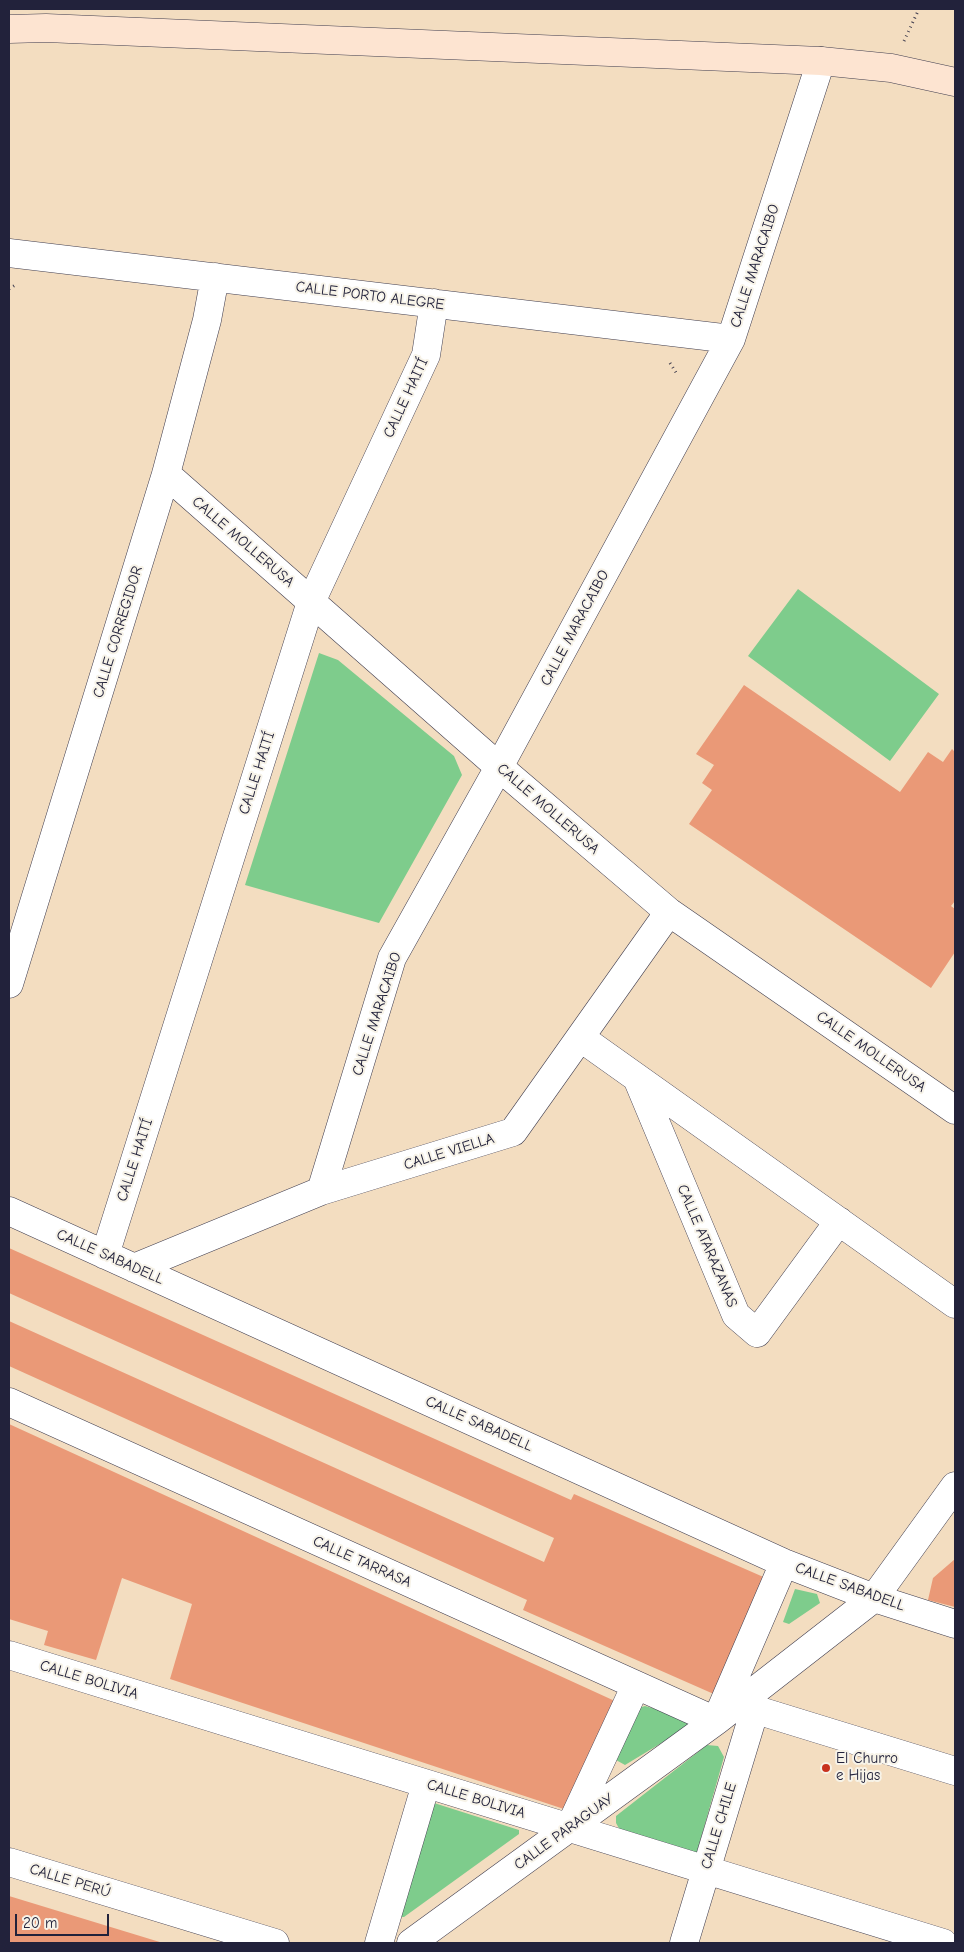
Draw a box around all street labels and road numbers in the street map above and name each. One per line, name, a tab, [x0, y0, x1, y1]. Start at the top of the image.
street label: CALLE MARACAIBO	[727, 202, 783, 330]
street label: CALLE PORTO ALEGRE	[295, 278, 445, 314]
street label: CALLE HAITÍ	[380, 355, 432, 441]
street label: CALLE MOLLERUSA	[188, 493, 298, 591]
street label: CALLE CORREGIDOR	[89, 564, 147, 700]
street label: CALLE MARACAIBO	[537, 567, 613, 689]
street label: CALLE HAITÍ	[235, 729, 279, 817]
street label: CALLE MOLLERUSA	[493, 760, 603, 858]
street label: CALLE MARACAIBO	[349, 950, 405, 1078]
street label: CALLE MOLLERUSA	[813, 1007, 929, 1097]
street label: CALLE HAITÍ	[113, 1116, 157, 1204]
street label: CALLE VIELLA	[402, 1130, 496, 1174]
street label: CALLE ATARAZANAS	[673, 1182, 741, 1310]
street label: CALLE SABADELL	[54, 1225, 166, 1289]
street label: CALLE SABADELL	[423, 1392, 535, 1456]
street label: CALLE TARRASA	[310, 1532, 414, 1592]
street label: CALLE SABADELL	[793, 1559, 907, 1615]
street label: CALLE BOLIVIA	[38, 1656, 140, 1704]
street label: CALLE BOLIVIA	[425, 1775, 527, 1823]
street label: CALLE CHILE	[697, 1781, 741, 1871]
street label: CALLE PARAGUAY	[511, 1790, 617, 1874]
street label: CALLE PERÚ	[27, 1860, 113, 1902]

